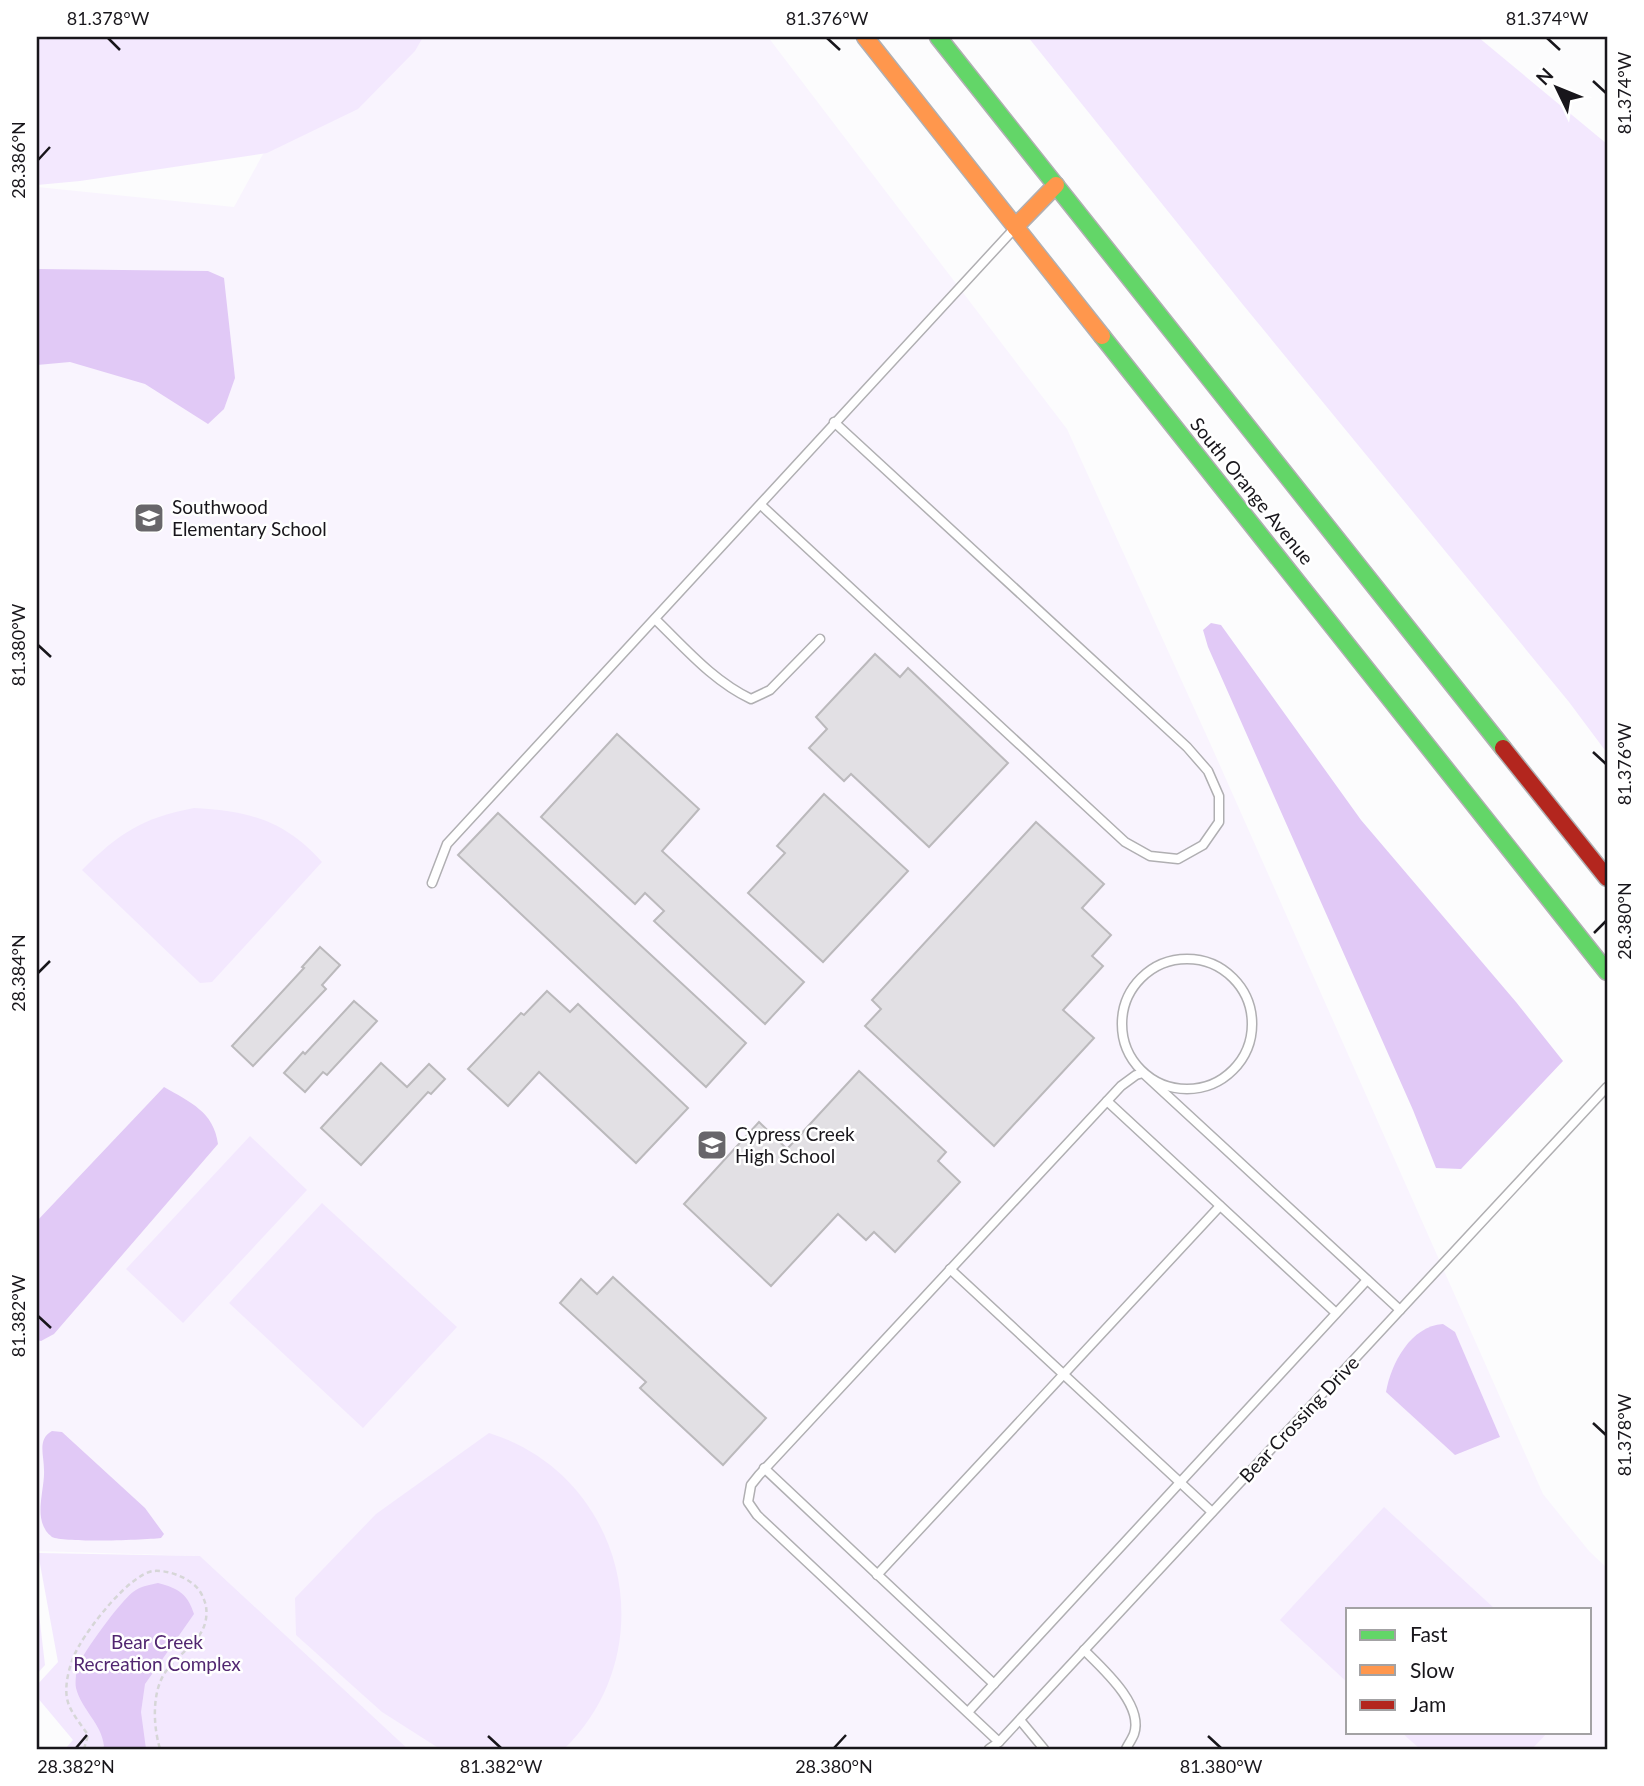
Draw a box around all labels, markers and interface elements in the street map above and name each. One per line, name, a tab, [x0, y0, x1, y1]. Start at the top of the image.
text: 81.378°W	[67, 7, 150, 29]
text: 81.376°W	[786, 7, 869, 29]
text: 81.374°W	[1506, 7, 1589, 29]
text: 81.374°W	[1613, 51, 1635, 134]
north arrow	[1522, 52, 1592, 122]
text: N	[1531, 63, 1558, 89]
text: 28.386°N	[7, 121, 29, 199]
street label: South Orange Avenue	[1186, 412, 1319, 569]
place label: Southwood Elementary School	[172, 495, 327, 540]
school or university icon: Southwood Elementary School	[132, 501, 166, 535]
text: 81.380°W	[7, 603, 29, 686]
text: 81.376°W	[1613, 722, 1635, 805]
text: 28.380°N	[1613, 882, 1635, 960]
text: 28.384°N	[7, 934, 29, 1012]
place label: Cypress Creek High School	[735, 1122, 855, 1167]
school or university icon: Cypress Creek High School	[695, 1128, 729, 1162]
text: 81.382°W	[7, 1274, 29, 1357]
street label: Bear Crossing Drive	[1234, 1351, 1363, 1487]
text: 81.378°W	[1613, 1393, 1635, 1476]
legend	[1346, 1608, 1592, 1734]
text: Fast	[1410, 1621, 1448, 1646]
park label: Bear Creek Recreation Complex	[73, 1630, 241, 1675]
text: Slow	[1410, 1657, 1455, 1682]
text: Jam	[1410, 1691, 1446, 1716]
text: 28.382°N	[37, 1755, 115, 1777]
text: 81.382°W	[460, 1755, 543, 1777]
text: 28.380°N	[795, 1755, 873, 1777]
text: 81.380°W	[1180, 1755, 1263, 1777]

